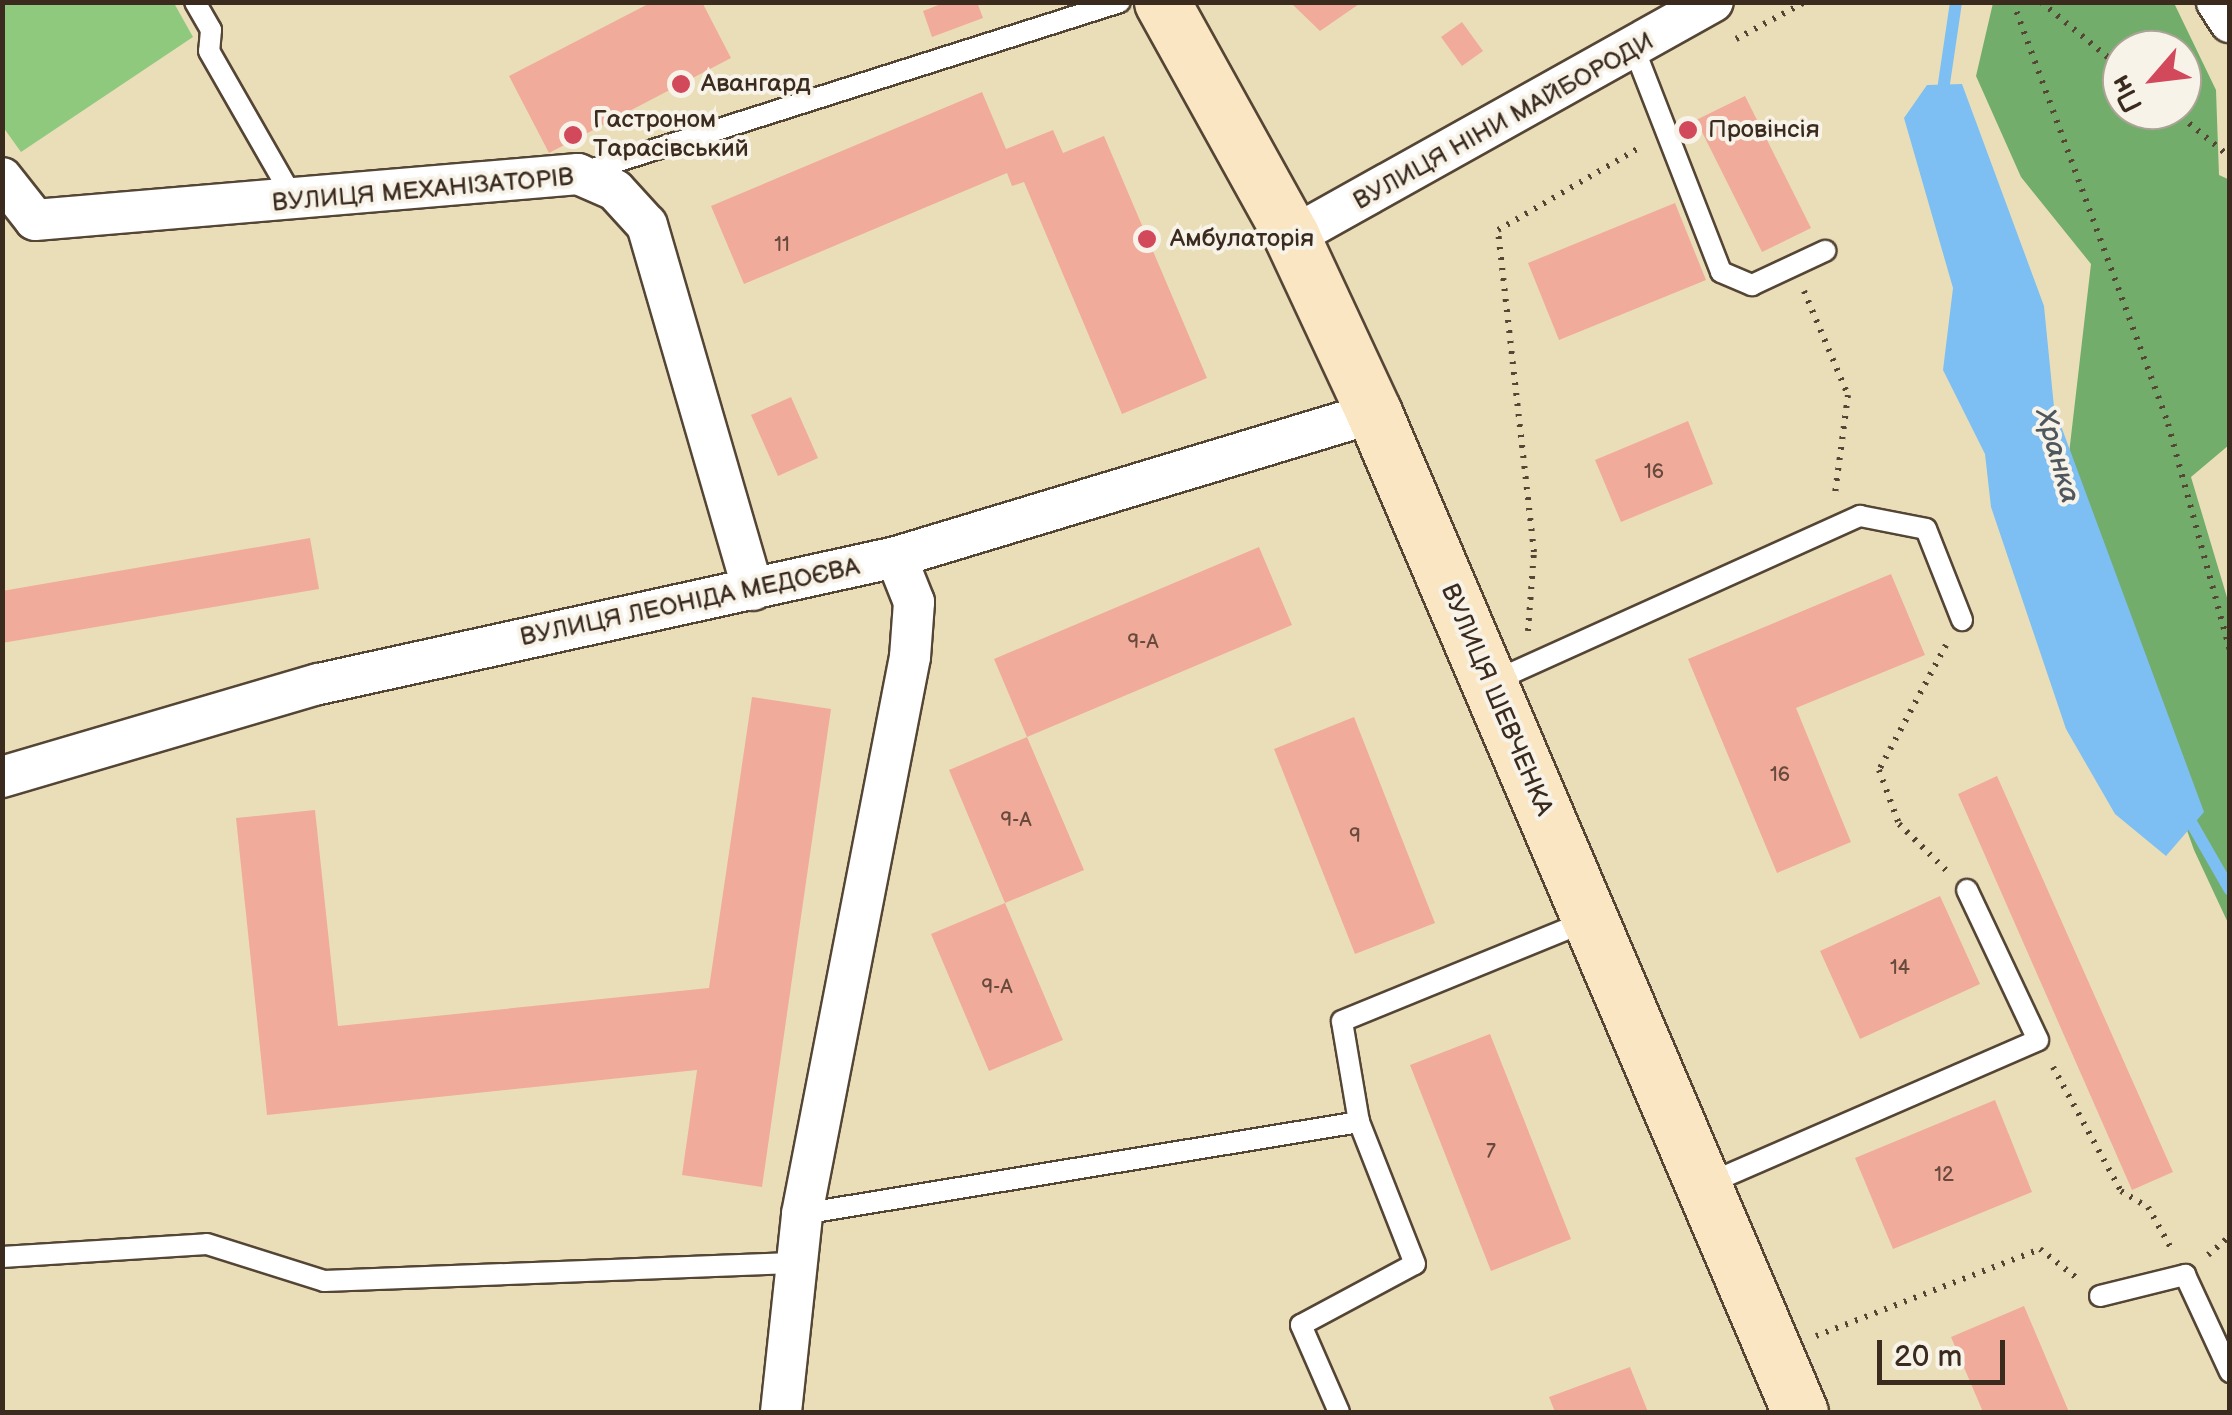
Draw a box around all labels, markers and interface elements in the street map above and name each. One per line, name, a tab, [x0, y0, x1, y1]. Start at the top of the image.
street label: ВУЛИЦЯ НІНИ МАЙБОРОДИ	[1349, 27, 1659, 217]
north arrow	[2102, 30, 2202, 130]
place label: Авангард	[701, 69, 811, 99]
text: Пн	[2104, 69, 2150, 118]
marker: Авангард	[670, 73, 692, 95]
place label: Гастроном Тарасівський	[593, 106, 749, 165]
place label: Провінсія	[1708, 115, 1820, 145]
marker: Провінсія	[1677, 119, 1699, 141]
marker: Гастроном Тарасівський	[562, 124, 584, 146]
street label: ВУЛИЦЯ МЕХАНІЗАТОРІВ	[271, 163, 575, 219]
place label: Амбулаторія	[1170, 224, 1314, 254]
marker: Амбулаторія	[1134, 226, 1160, 252]
house number: 11	[774, 233, 790, 257]
water label: Хранка	[2028, 405, 2086, 507]
house number: 16	[1644, 460, 1664, 484]
street label: ВУЛИЦЯ ЛЕОНІДА МЕДОЄВА	[518, 552, 862, 654]
street label: ВУЛИЦЯ ШЕВЧЕНКА	[1434, 579, 1558, 821]
house number: 9-А	[1128, 630, 1158, 654]
house number: 16	[1770, 763, 1790, 787]
house number: 9-А	[1001, 808, 1031, 832]
house number: 9	[1349, 824, 1361, 848]
house number: 14	[1890, 956, 1910, 980]
house number: 9-А	[982, 975, 1012, 999]
house number: 7	[1486, 1140, 1496, 1164]
house number: 12	[1934, 1163, 1954, 1187]
scale bar	[1882, 1320, 2010, 1382]
text: 20 m	[1894, 1339, 1962, 1375]

